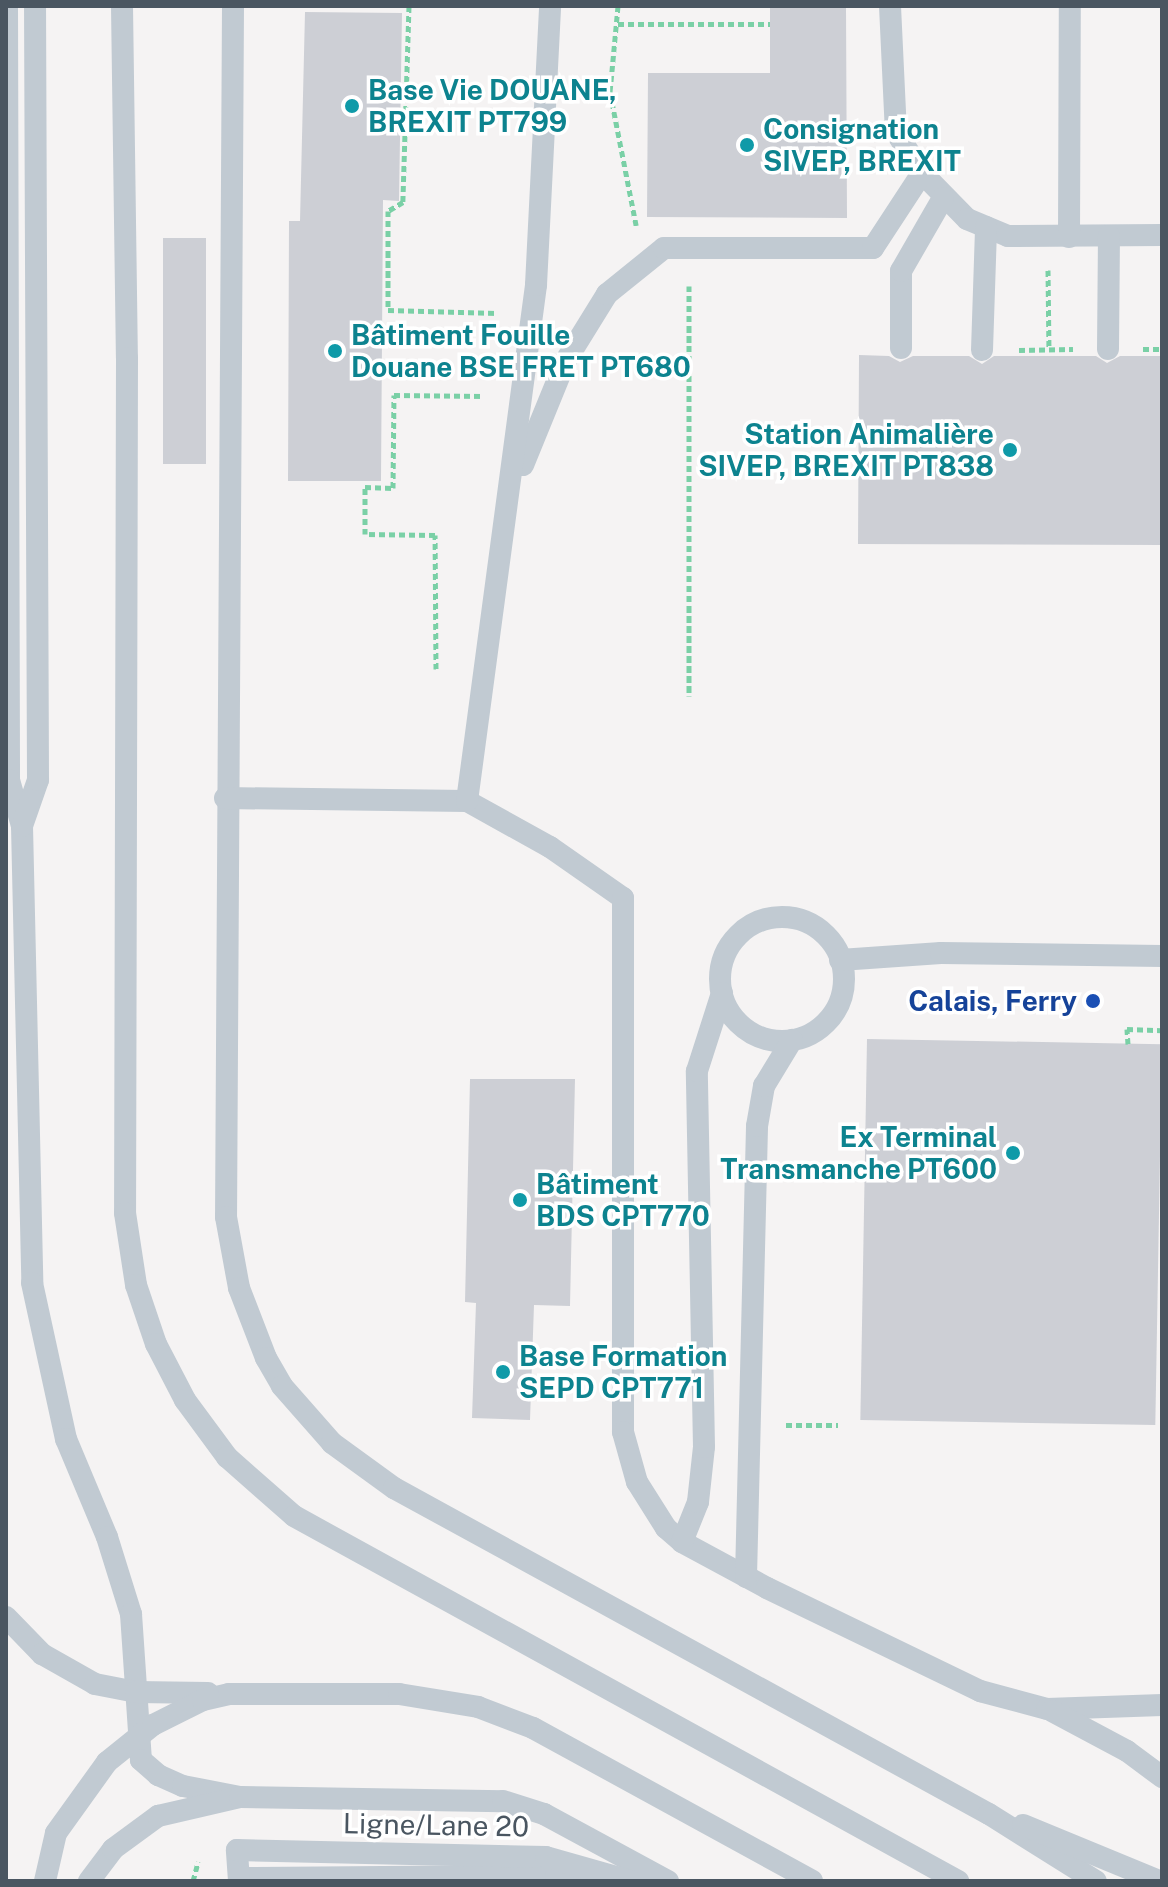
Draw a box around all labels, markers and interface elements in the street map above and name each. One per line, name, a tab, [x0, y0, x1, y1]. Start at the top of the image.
place label: Base Vie DOUANE, BREXIT PT799	[368, 73, 617, 139]
marker: Base Vie DOUANE, BREXIT PT799	[343, 97, 361, 115]
place label: Consignation SIVEP, BREXIT	[763, 112, 961, 178]
marker: Consignation SIVEP, BREXIT	[738, 136, 756, 154]
place label: Bâtiment Fouille Douane BSE FRET PT680	[351, 318, 691, 384]
marker: Bâtiment Fouille Douane BSE FRET PT680	[326, 342, 344, 360]
place label: Station Animalière SIVEP, BREXIT PT838	[698, 417, 994, 483]
marker: Station Animalière SIVEP, BREXIT PT838	[1001, 441, 1019, 459]
place label: Calais, Ferry	[908, 984, 1077, 1018]
marker: Calais, Ferry	[1084, 992, 1102, 1010]
place label: Ex Terminal Transmanche PT600	[720, 1120, 997, 1186]
marker: Ex Terminal Transmanche PT600	[1004, 1144, 1022, 1162]
place label: Bâtiment BDS CPT770	[536, 1167, 710, 1233]
marker: Bâtiment BDS CPT770	[511, 1191, 529, 1209]
place label: Base Formation SEPD CPT771	[519, 1339, 728, 1405]
marker: Base Formation SEPD CPT771	[494, 1363, 512, 1381]
street label: Ligne/Lane 20	[343, 1807, 529, 1843]

